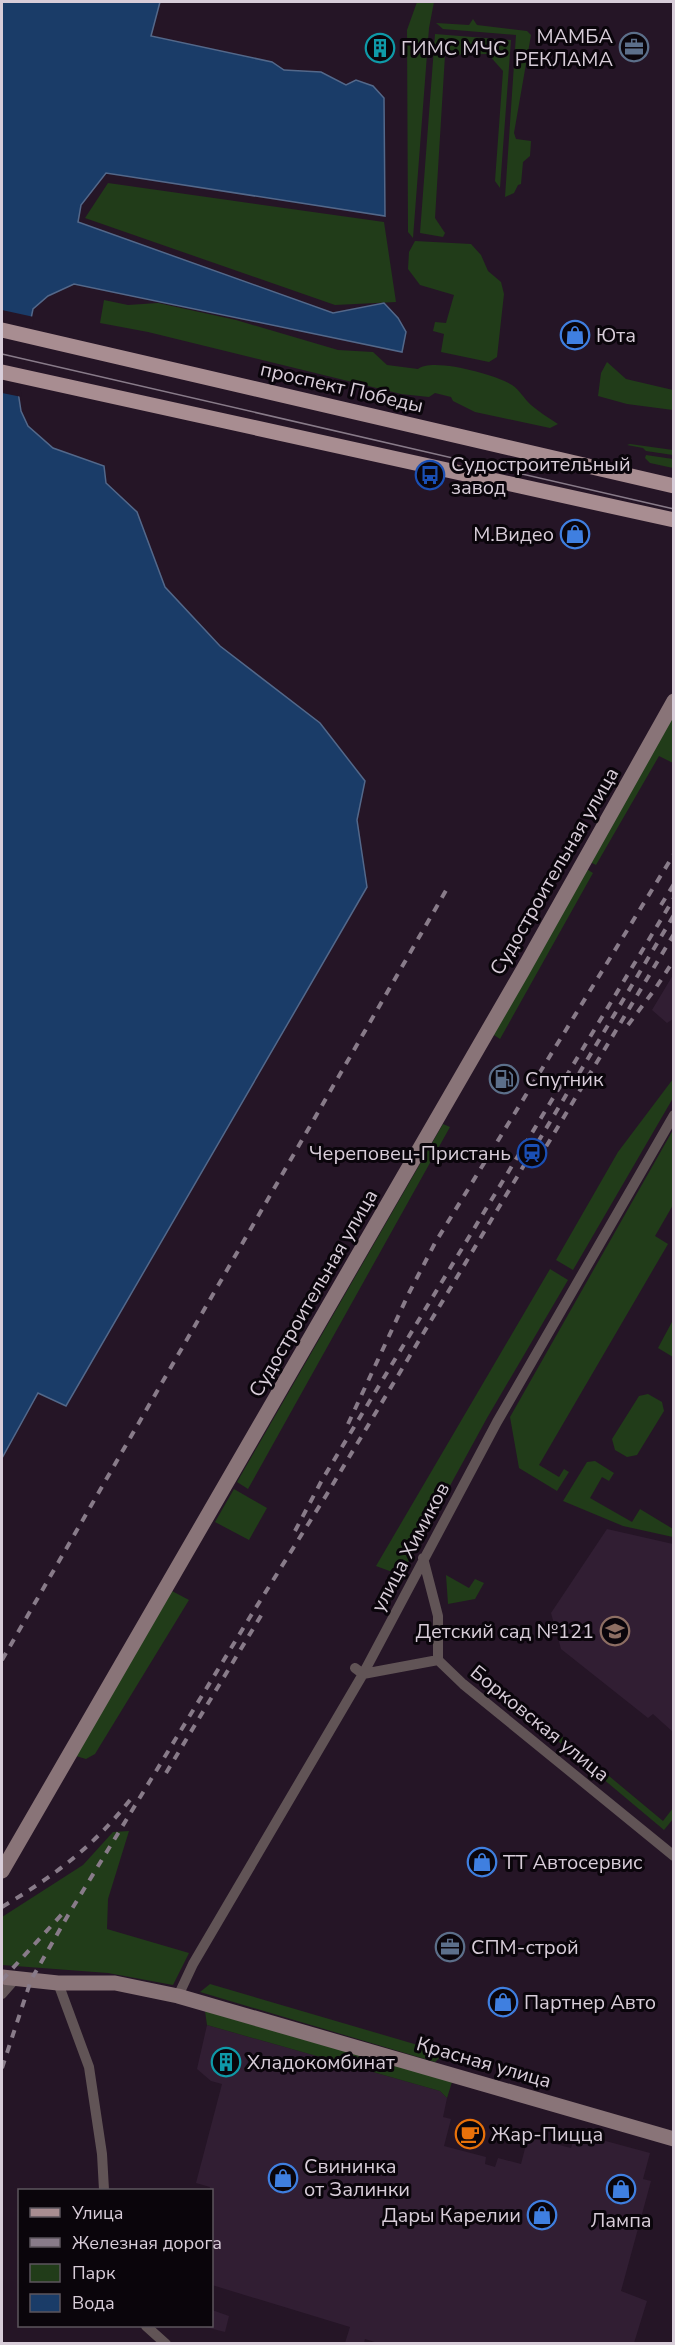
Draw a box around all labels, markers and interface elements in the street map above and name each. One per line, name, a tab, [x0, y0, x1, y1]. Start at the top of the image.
place label: МАМБА РЕКЛАМА	[515, 23, 613, 73]
office icon: МАМБА РЕКЛАМА	[618, 31, 650, 63]
building icon: ГИМС МЧС	[364, 32, 396, 64]
place label: ГИМС МЧС	[401, 35, 506, 62]
shop icon: Юта	[559, 319, 591, 351]
place label: Юта	[596, 322, 636, 349]
street label: проспект Победы	[258, 356, 426, 419]
place label: Судостроительный завод	[451, 451, 631, 501]
bus stop icon: Судостроительный завод	[414, 459, 446, 491]
shop icon: М.Видео	[559, 518, 591, 550]
place label: М.Видео	[473, 521, 554, 548]
street label: Судостроительная улица	[484, 762, 625, 980]
fuel station icon: Спутник	[488, 1063, 520, 1095]
place label: Спутник	[525, 1066, 604, 1093]
station icon: Череповец-Пристань	[516, 1137, 548, 1169]
place label: Череповец-Пристань	[309, 1140, 511, 1167]
street label: Судостроительная улица	[243, 1184, 384, 1402]
street label: улица Химиков	[365, 1478, 456, 1617]
school or university icon: Детский сад №121	[599, 1615, 631, 1647]
place label: Детский сад №121	[415, 1618, 594, 1645]
street label: Борковская улица	[465, 1659, 615, 1788]
shop icon: ТТ Автосервис	[466, 1846, 498, 1878]
place label: ТТ Автосервис	[503, 1849, 643, 1876]
office icon: СПМ-строй	[434, 1931, 466, 1963]
place label: СПМ-строй	[471, 1934, 579, 1961]
shop icon: Партнер Авто	[487, 1986, 519, 2018]
place label: Партнер Авто	[524, 1989, 656, 2016]
street label: Красная улица	[413, 2030, 554, 2095]
building icon: Хладокомбинат	[210, 2046, 242, 2078]
place label: Хладокомбинат	[247, 2049, 395, 2076]
cafe icon: Жар-Пицца	[454, 2118, 486, 2150]
place label: Жар-Пицца	[491, 2121, 603, 2148]
place label: Свининка от Залинки	[304, 2153, 410, 2203]
shop icon: Свининка от Залинки	[267, 2162, 299, 2194]
shop icon: Лампа	[605, 2173, 637, 2205]
legend	[18, 2189, 213, 2327]
shop icon: Дары Карелии	[526, 2199, 558, 2231]
text: Улица	[71, 2201, 123, 2225]
place label: Дары Карелии	[382, 2202, 521, 2229]
place label: Лампа	[590, 2207, 652, 2234]
text: Железная дорога	[72, 2231, 222, 2255]
text: Парк	[72, 2261, 116, 2285]
text: Вода	[72, 2291, 115, 2315]

